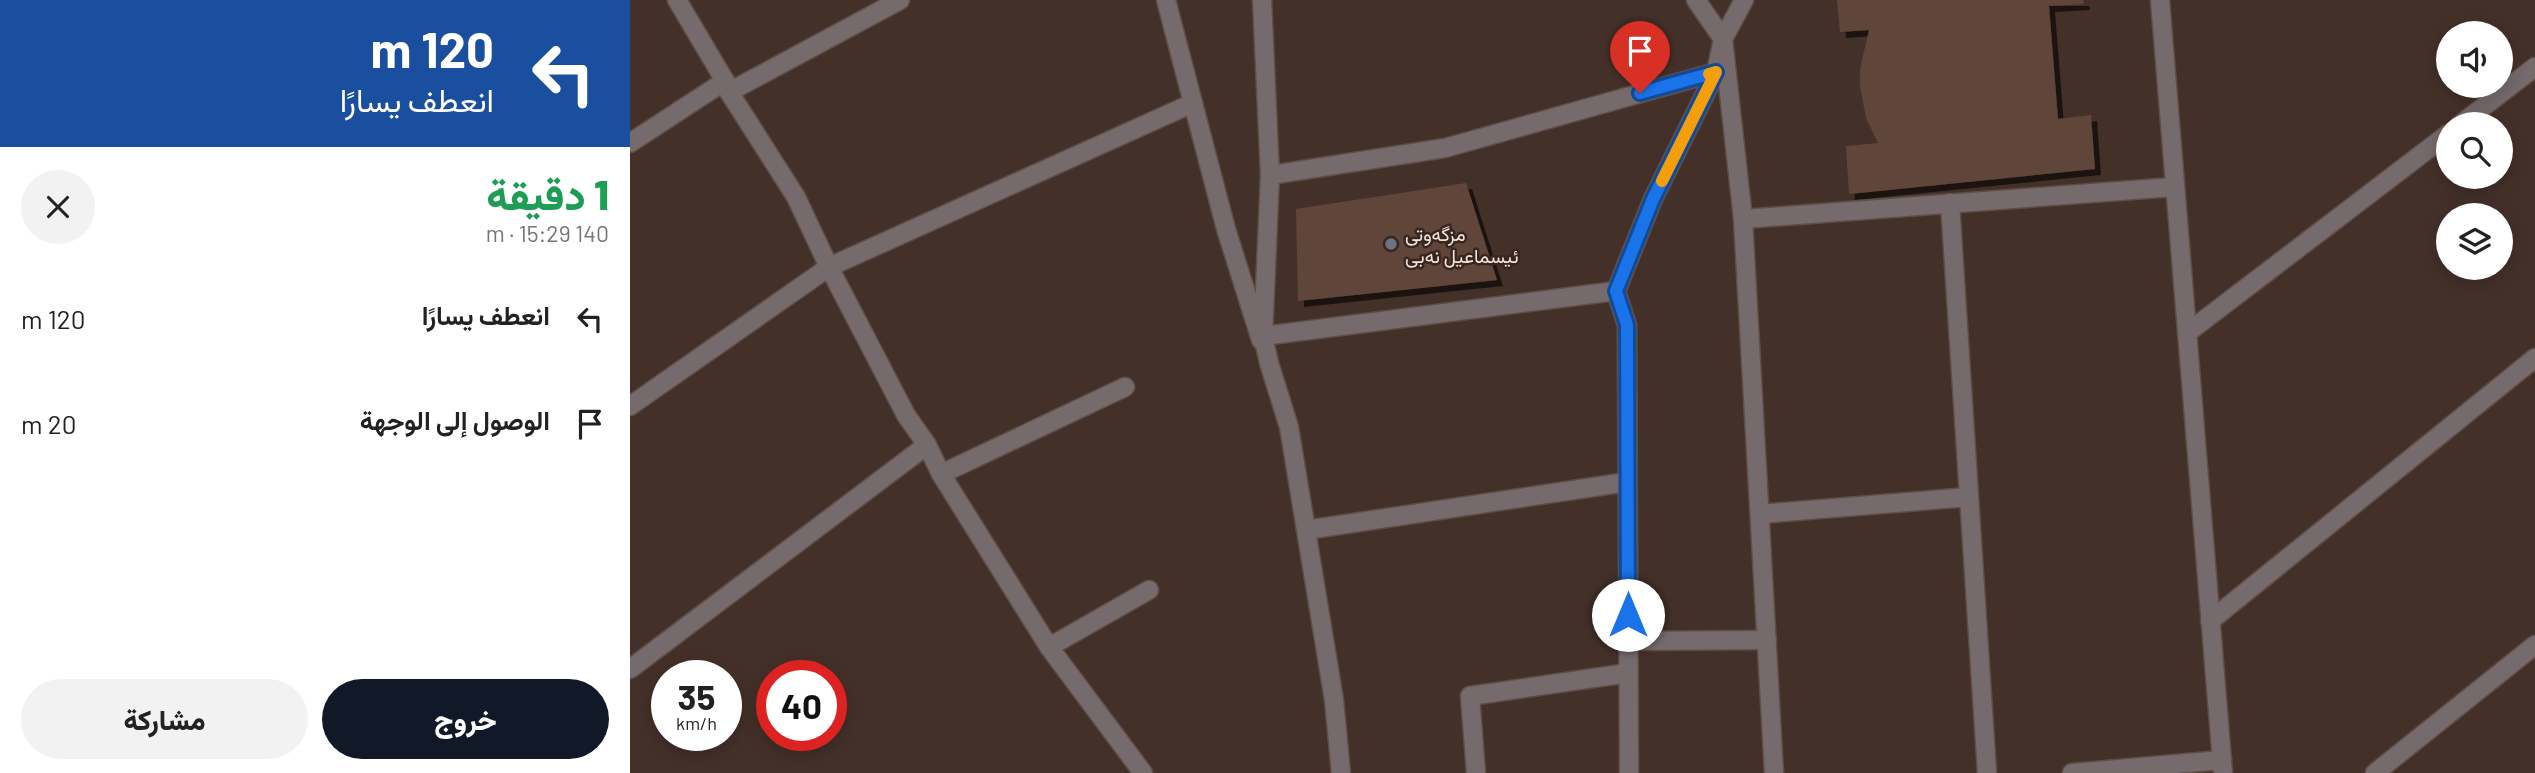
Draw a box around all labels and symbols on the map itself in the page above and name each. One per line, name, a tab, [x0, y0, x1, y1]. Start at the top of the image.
pin	[1610, 21, 1670, 93]
place label: مزگەوتی ئیسماعیل نەبی	[1405, 222, 1519, 268]
marker: مزگەوتی ئیسماعیل نەبی	[1383, 236, 1399, 252]
position arrow	[1591, 578, 1665, 652]
speed limit sign: 40	[756, 660, 847, 751]

